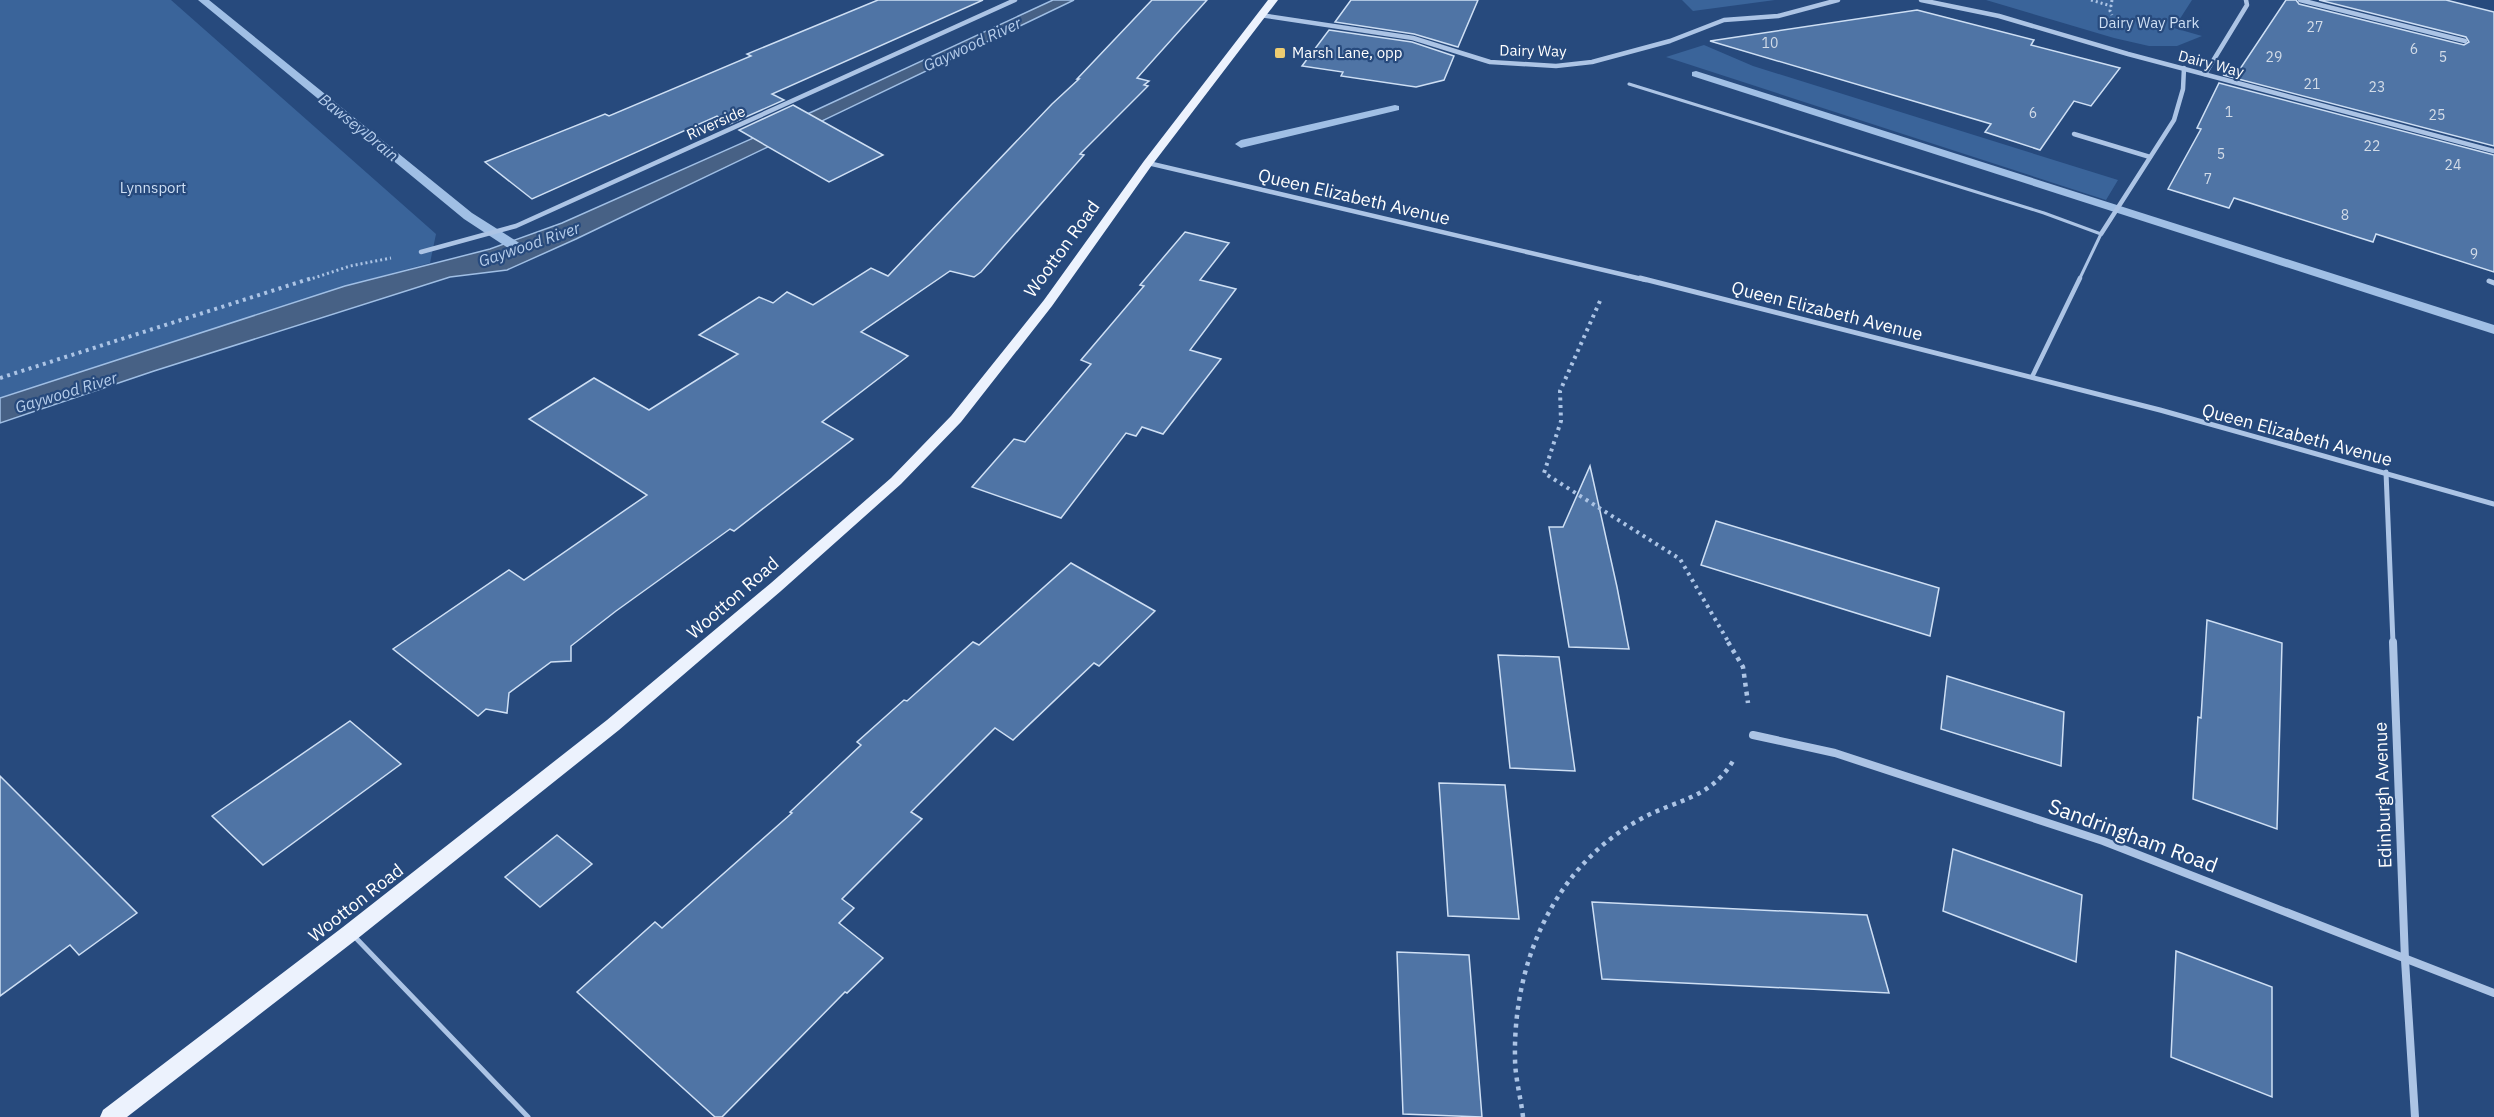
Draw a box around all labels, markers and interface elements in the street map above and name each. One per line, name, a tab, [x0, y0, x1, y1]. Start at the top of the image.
water label: Gaywood River	[920, 12, 1025, 75]
park label: Dairy Way Park	[2098, 13, 2200, 32]
house number: 27	[2307, 18, 2323, 36]
house number: 10	[1762, 34, 1778, 52]
street label: Dairy Way	[1499, 40, 1567, 61]
house number: 6	[2410, 40, 2418, 58]
place label: Marsh Lane, opp	[1292, 43, 1402, 62]
marker: Marsh Lane, opp	[1273, 46, 1287, 60]
street label: Dairy Way	[2176, 46, 2247, 82]
house number: 29	[2266, 48, 2282, 66]
house number: 5	[2439, 48, 2447, 66]
house number: 21	[2304, 75, 2320, 93]
house number: 23	[2369, 78, 2385, 96]
water label: Bawsey Drain	[315, 89, 403, 165]
street label: Riverside	[683, 101, 748, 144]
house number: 1	[2225, 103, 2233, 121]
house number: 6	[2029, 104, 2037, 122]
house number: 25	[2429, 106, 2445, 124]
house number: 22	[2364, 137, 2380, 155]
house number: 5	[2217, 145, 2225, 163]
house number: 24	[2445, 156, 2461, 174]
street label: Queen Elizabeth Avenue	[1256, 163, 1452, 230]
house number: 7	[2204, 170, 2212, 188]
park label: Lynnsport	[120, 178, 186, 197]
street label: Wootton Road	[1019, 196, 1104, 302]
house number: 8	[2341, 206, 2349, 224]
water label: Gaywood River	[476, 217, 583, 271]
house number: 9	[2470, 245, 2478, 263]
street label: Queen Elizabeth Avenue	[1729, 276, 1925, 345]
water label: Gaywood River	[13, 367, 121, 417]
street label: Queen Elizabeth Avenue	[2199, 398, 2395, 471]
street label: Wootton Road	[682, 551, 783, 644]
street label: Edinburgh Avenue	[2368, 721, 2397, 869]
street label: Sandringham Road	[2045, 791, 2222, 879]
street label: Wootton Road	[304, 858, 408, 947]

